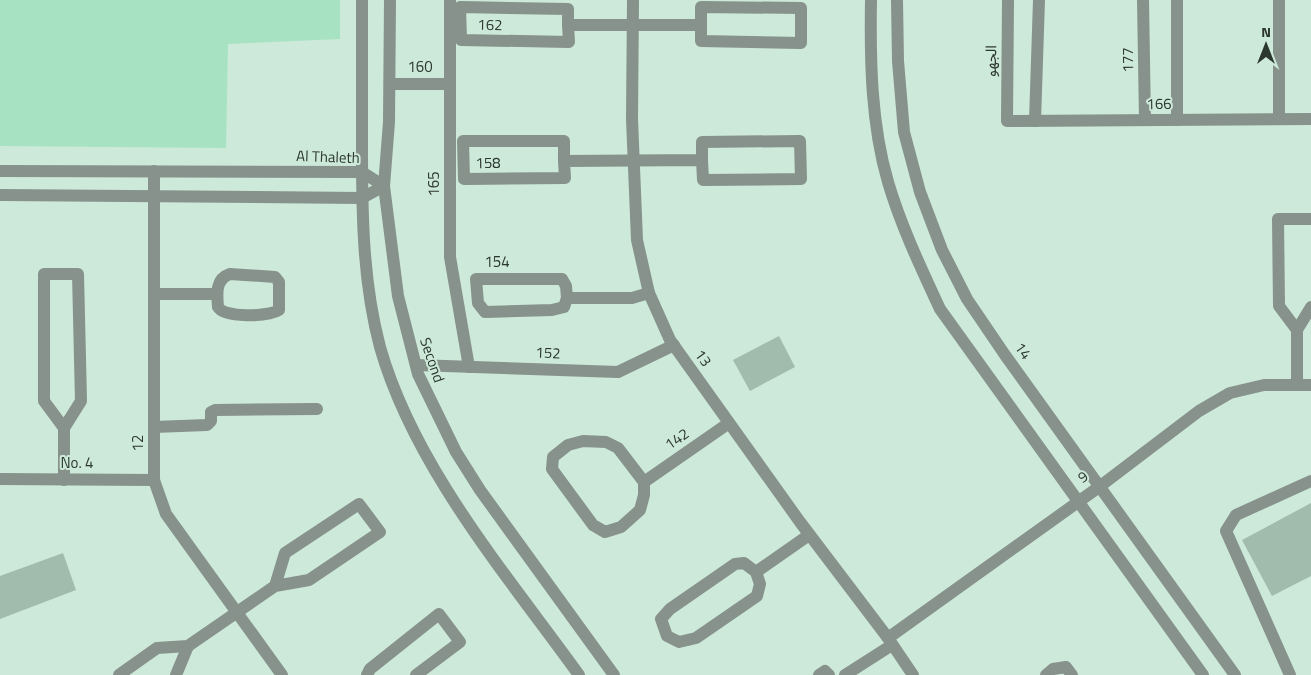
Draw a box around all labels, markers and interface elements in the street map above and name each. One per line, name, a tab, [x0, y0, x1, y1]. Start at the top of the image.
street label: 162	[477, 13, 503, 36]
north arrow	[1241, 20, 1291, 70]
text: N	[1261, 21, 1271, 42]
street label: الجهو	[979, 45, 1002, 77]
street label: 177	[1116, 47, 1139, 73]
street label: 160	[407, 55, 433, 78]
street label: 166	[1146, 92, 1172, 115]
street label: Al Thaleth	[296, 144, 360, 169]
street label: 158	[475, 151, 501, 174]
street label: 165	[422, 171, 445, 197]
street label: 154	[484, 250, 510, 273]
street label: Second	[414, 334, 451, 385]
street label: 14	[1009, 337, 1038, 364]
street label: 152	[535, 341, 561, 364]
street label: 13	[689, 344, 718, 371]
street label: 142	[660, 422, 694, 455]
street label: 12	[126, 435, 149, 451]
street label: No. 4	[61, 451, 93, 474]
street label: 9	[1073, 465, 1093, 488]

